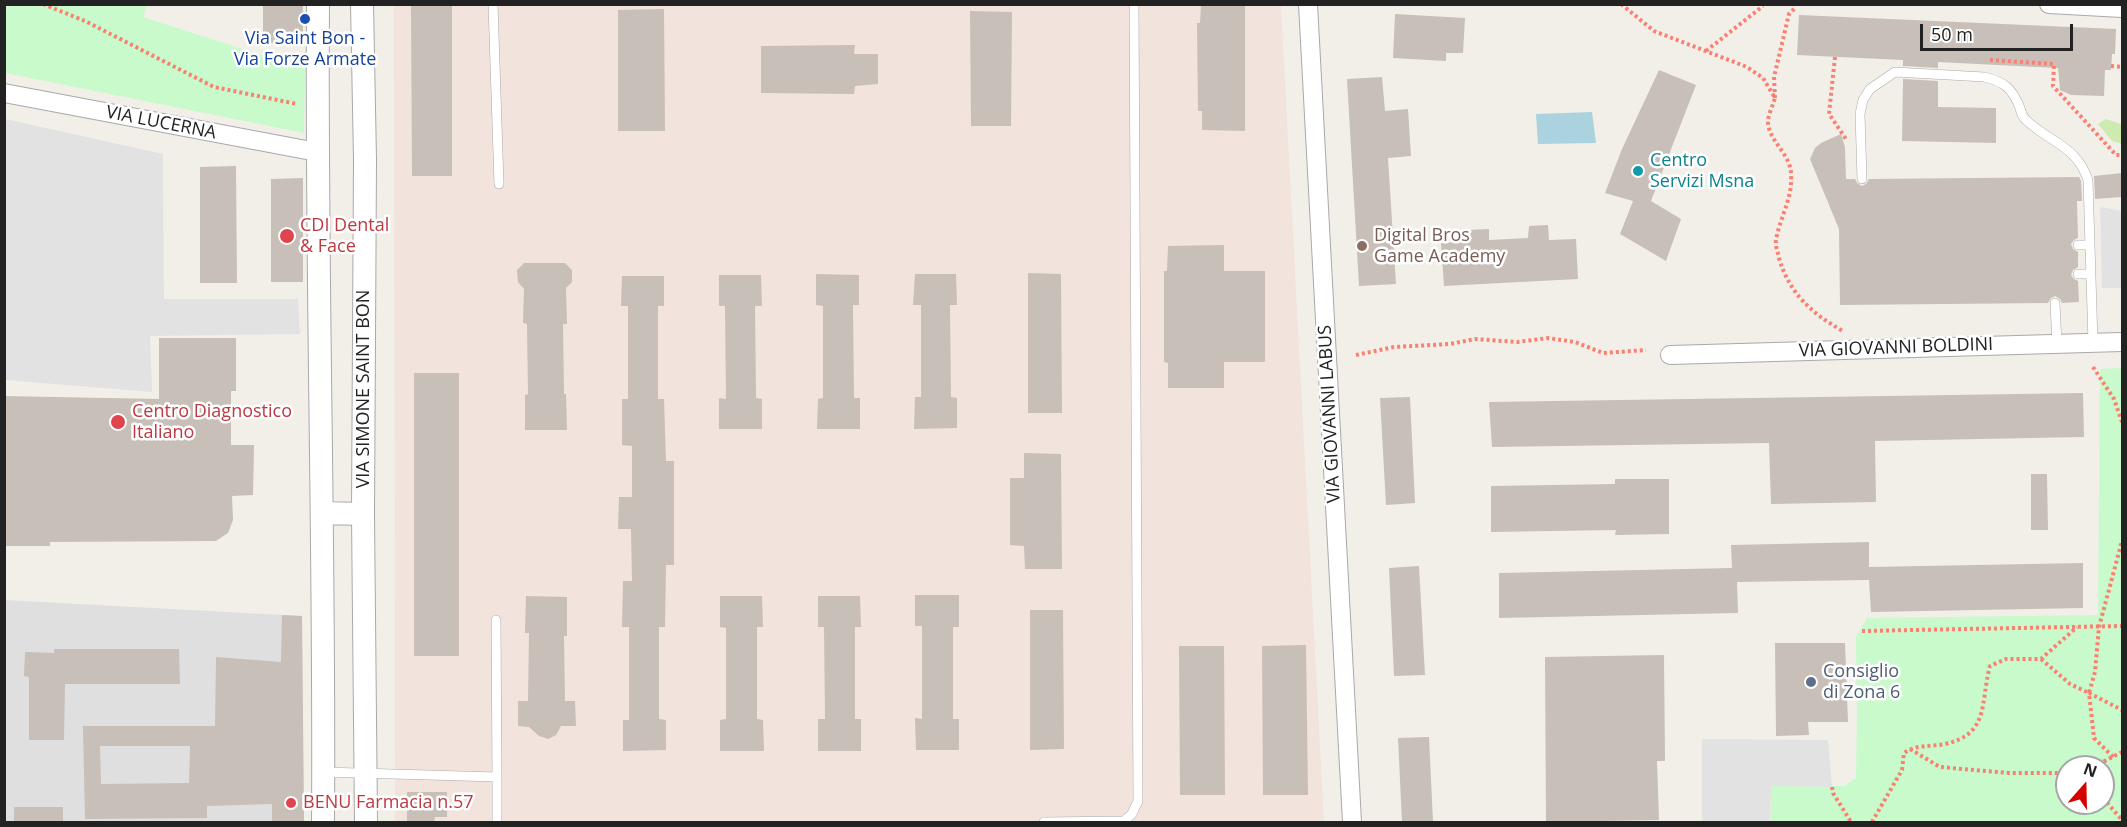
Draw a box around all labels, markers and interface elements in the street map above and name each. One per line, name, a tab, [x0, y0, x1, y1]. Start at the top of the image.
marker: Via Saint Bon - Via Forze Armate	[298, 12, 312, 26]
scale bar	[1923, 12, 2076, 50]
text: 50 m	[1931, 22, 1973, 46]
place label: Via Saint Bon - Via Forze Armate	[234, 28, 376, 70]
street label: VIA LUCERNA	[104, 102, 218, 144]
place label: Centro Servizi Msna	[1650, 150, 1754, 192]
marker: Centro Servizi Msna	[1631, 164, 1645, 178]
place label: CDI Dental & Face	[300, 215, 389, 258]
place label: Digital Bros Game Academy	[1374, 225, 1505, 268]
marker: CDI Dental & Face	[278, 227, 296, 245]
marker: Digital Bros Game Academy	[1355, 239, 1369, 253]
street label: VIA SIMONE SAINT BON	[353, 290, 375, 488]
street label: VIA GIOVANNI LABUS	[1315, 324, 1345, 504]
street label: VIA GIOVANNI BOLDINI	[1798, 334, 1994, 362]
place label: Centro Diagnostico Italiano	[132, 401, 292, 444]
marker: Centro Diagnostico Italiano	[109, 413, 127, 431]
place label: Consiglio di Zona 6	[1823, 661, 1900, 704]
marker: Consiglio di Zona 6	[1804, 675, 1818, 689]
north arrow	[2055, 755, 2115, 815]
text: N	[2081, 757, 2100, 783]
place label: BENU Farmacia n.57	[303, 792, 473, 814]
marker: BENU Farmacia n.57	[284, 796, 298, 810]

